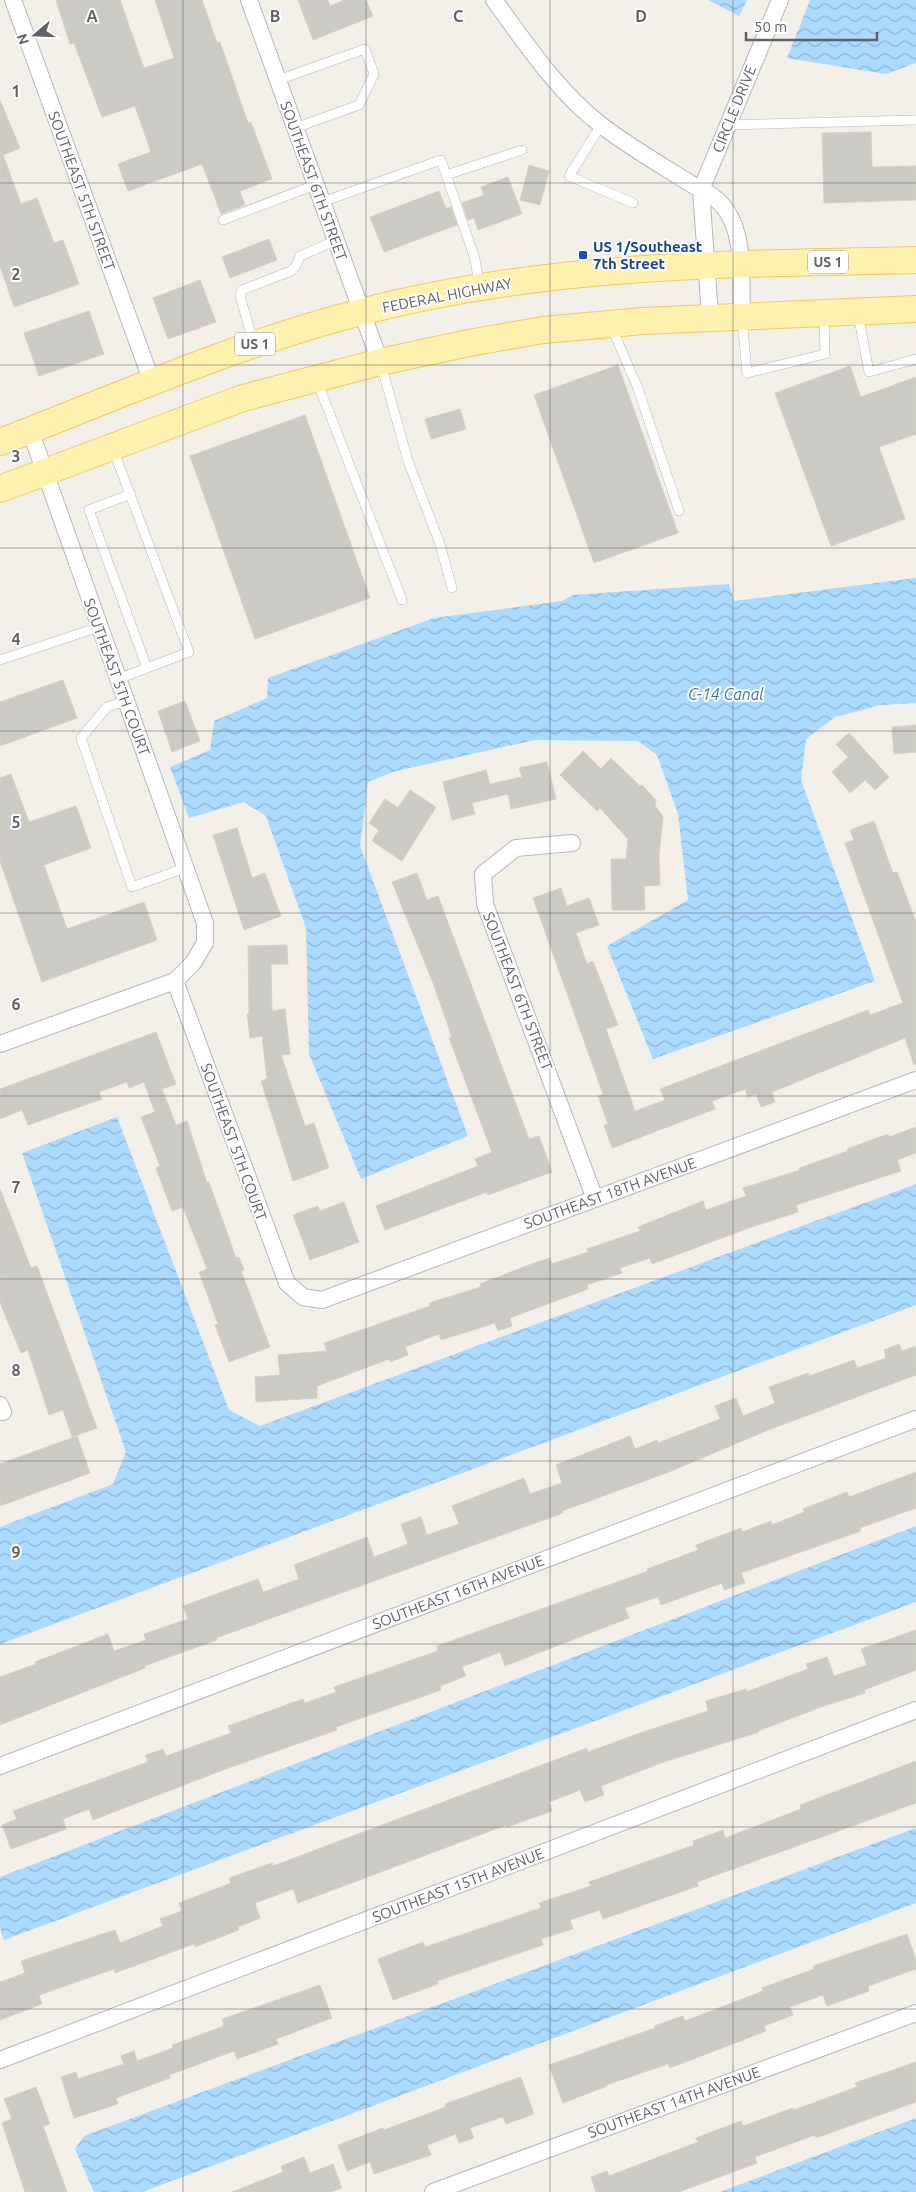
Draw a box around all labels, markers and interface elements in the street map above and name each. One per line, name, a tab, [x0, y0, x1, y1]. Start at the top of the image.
text: A	[86, 7, 98, 25]
text: B	[270, 7, 280, 25]
text: C	[453, 7, 463, 25]
text: D	[635, 7, 647, 25]
north arrow	[10, 10, 60, 60]
scale bar	[746, 10, 877, 42]
text: 50 m	[754, 18, 787, 35]
text: N	[13, 32, 32, 47]
street label: CIRCLE DRIVE	[709, 63, 759, 155]
text: 1	[11, 82, 21, 100]
street label: SOUTHEAST 6TH STREET	[277, 99, 351, 264]
street label: SOUTHEAST 5TH STREET	[45, 109, 119, 274]
place label: US 1/Southeast 7th Street	[593, 238, 703, 272]
marker: US 1/Southeast 7th Street	[577, 249, 589, 261]
road number: US 1	[808, 250, 848, 274]
text: 2	[11, 265, 21, 283]
street label: FEDERAL HIGHWAY	[381, 274, 514, 316]
road number: US 1	[235, 332, 275, 356]
text: 3	[11, 447, 21, 465]
street label: SOUTHEAST 5TH COURT	[81, 596, 154, 759]
text: 4	[11, 630, 21, 648]
water label: C-14 Canal	[688, 685, 764, 703]
text: 5	[11, 813, 21, 831]
street label: SOUTHEAST 6TH STREET	[480, 909, 556, 1073]
text: 6	[11, 995, 21, 1013]
street label: SOUTHEAST 5TH COURT	[198, 1061, 271, 1224]
street label: SOUTHEAST 18TH AVENUE	[521, 1154, 699, 1232]
text: 7	[11, 1178, 21, 1196]
text: 8	[11, 1361, 21, 1379]
text: 9	[11, 1543, 21, 1561]
street label: SOUTHEAST 16TH AVENUE	[370, 1551, 546, 1633]
street label: SOUTHEAST 15TH AVENUE	[370, 1844, 546, 1926]
street label: SOUTHEAST 14TH AVENUE	[585, 2063, 763, 2141]

